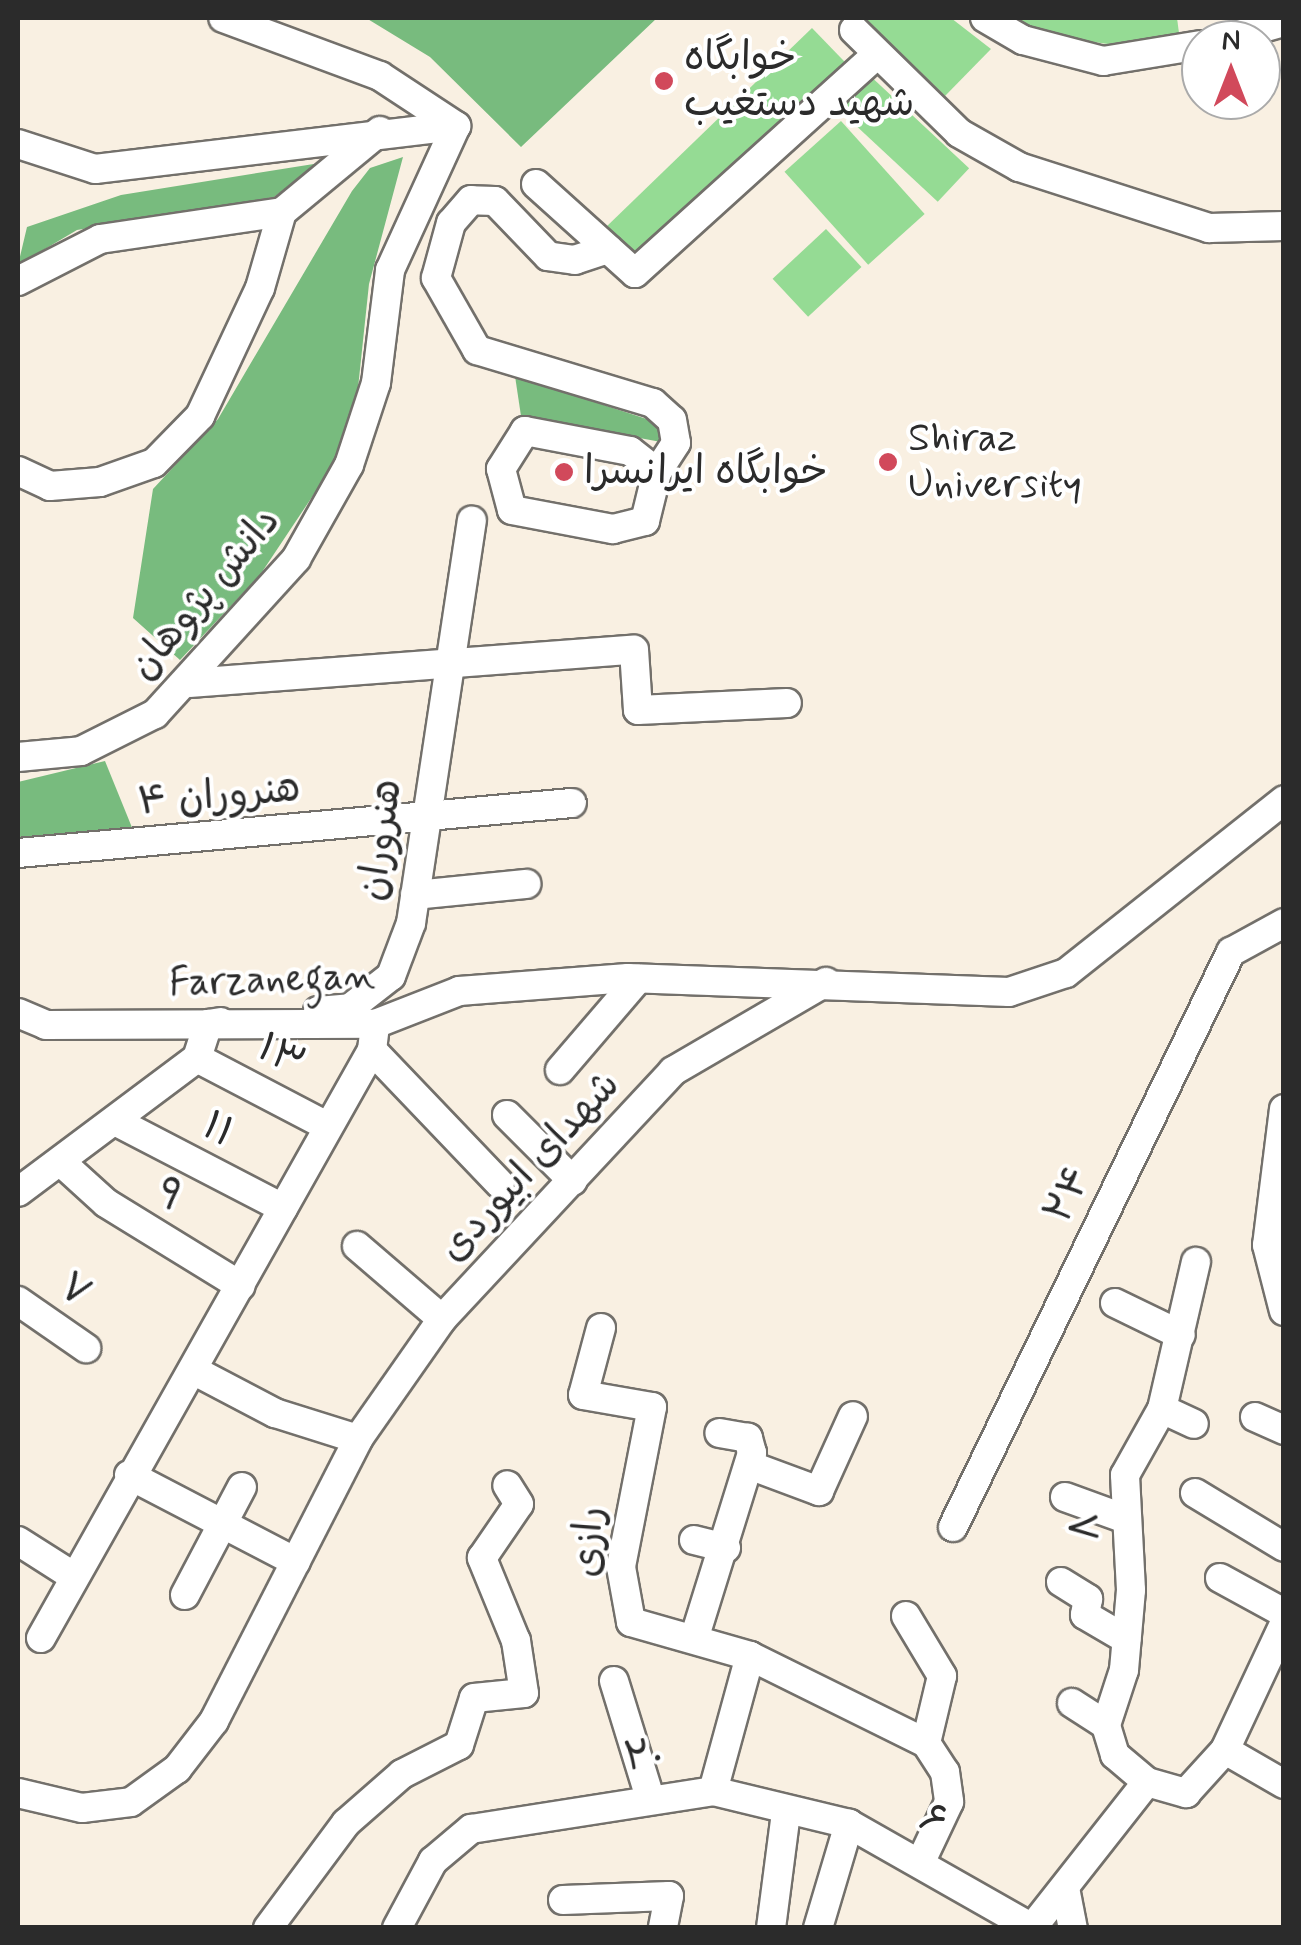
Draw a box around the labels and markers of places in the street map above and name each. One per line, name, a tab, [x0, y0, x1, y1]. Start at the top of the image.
place label: خوابگاه شهید دستغیب	[684, 34, 915, 128]
marker: خوابگاه شهید دستغیب	[653, 70, 675, 92]
place label: Shiraz University	[908, 415, 1082, 509]
place label: خوابگاه ایرانسرا	[584, 448, 828, 496]
marker: Shiraz University	[877, 451, 899, 473]
marker: خوابگاه ایرانسرا	[553, 461, 575, 483]

